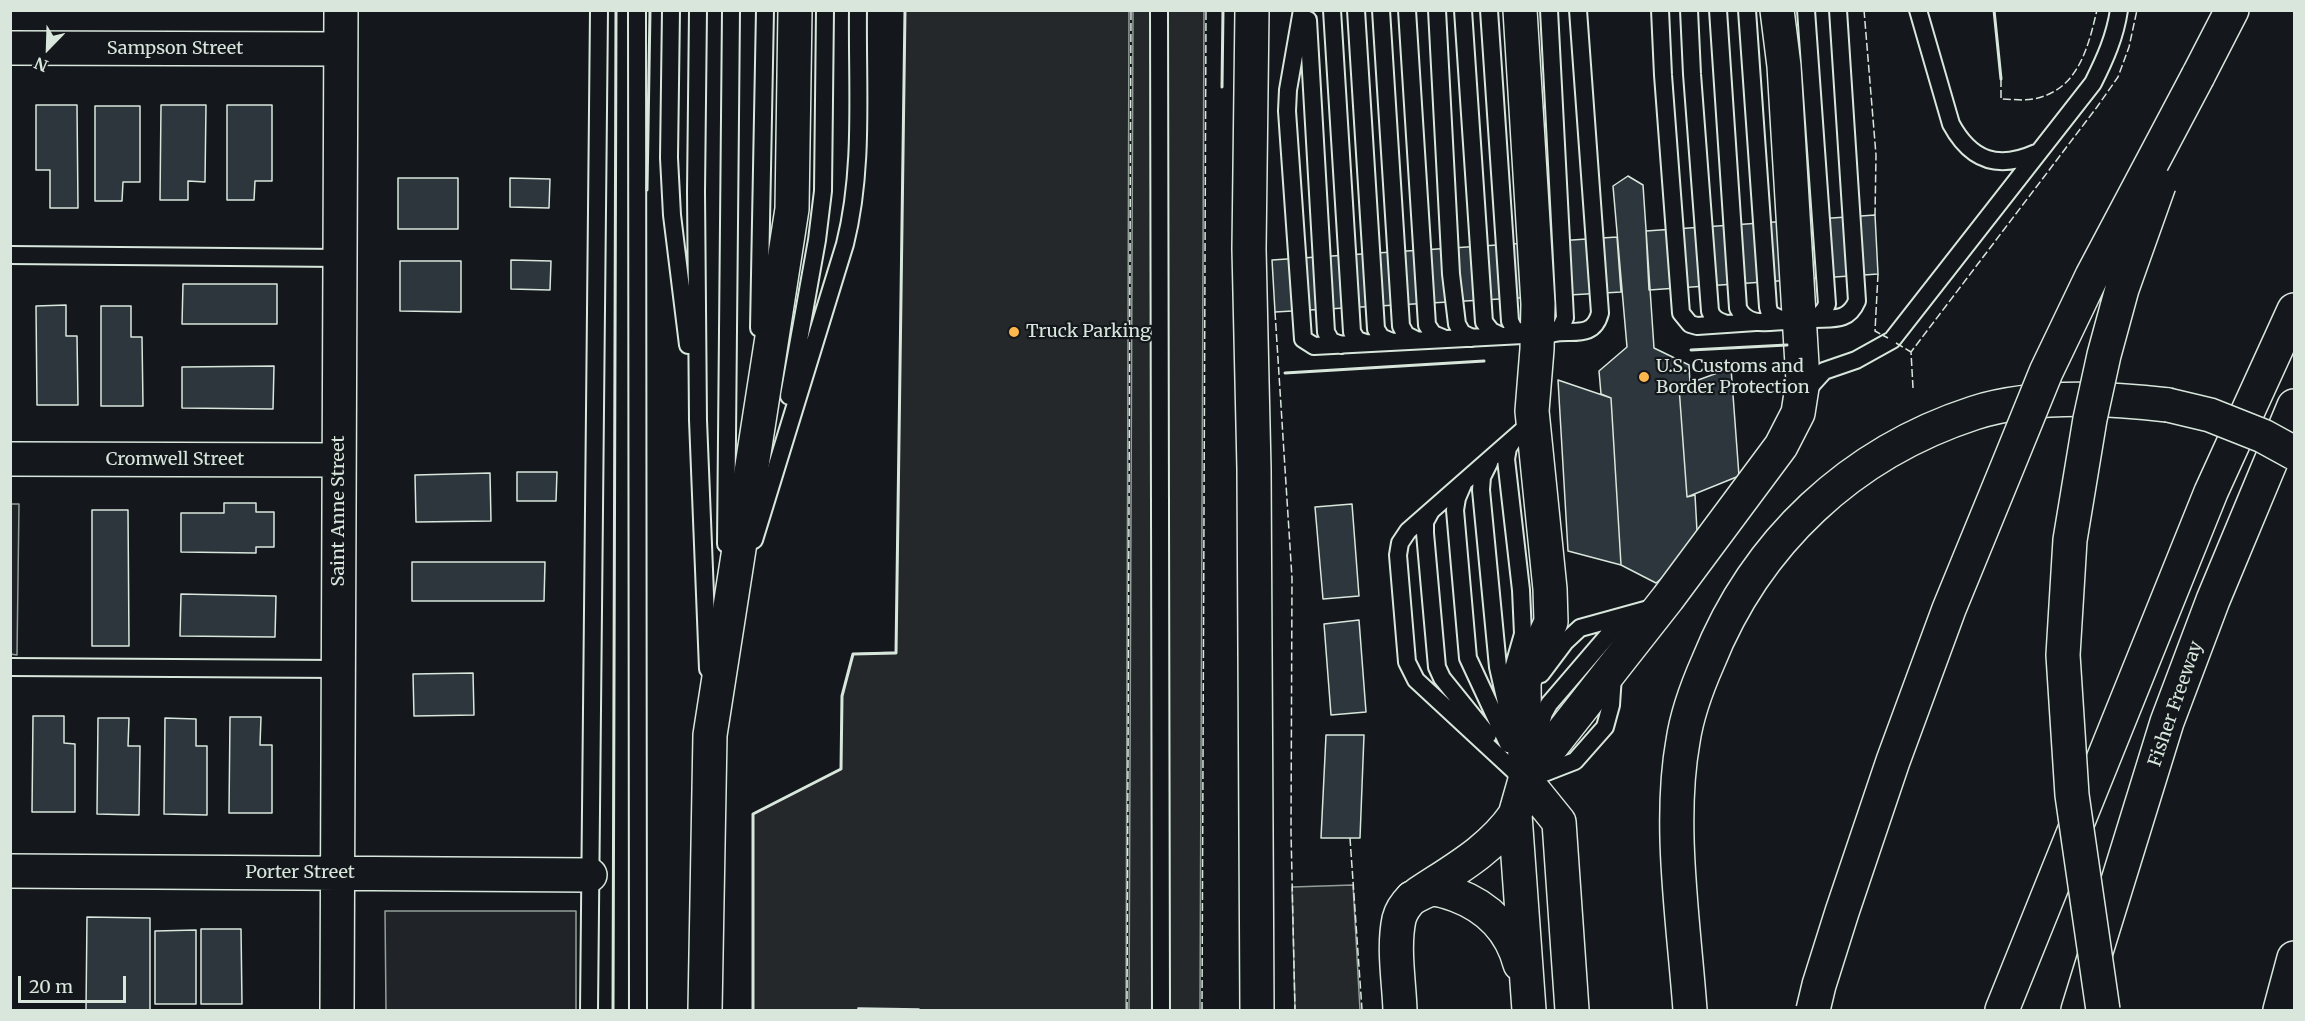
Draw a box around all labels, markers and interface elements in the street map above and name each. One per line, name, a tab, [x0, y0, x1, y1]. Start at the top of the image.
north arrow	[18, 18, 78, 78]
street label: Sampson Street	[107, 38, 243, 60]
text: N	[31, 53, 51, 76]
place label: Truck Parking	[1026, 321, 1151, 343]
marker: Truck Parking	[1007, 325, 1021, 339]
place label: U.S. Customs and Border Protection	[1656, 356, 1810, 398]
marker: U.S. Customs and Border Protection	[1637, 370, 1651, 384]
street label: Saint Anne Street	[328, 435, 350, 587]
street label: Cromwell Street	[106, 449, 244, 471]
street label: Fisher Freeway	[2144, 638, 2208, 770]
street label: Porter Street	[245, 862, 355, 884]
scale bar	[21, 964, 129, 1002]
text: 20 m	[29, 975, 73, 998]

